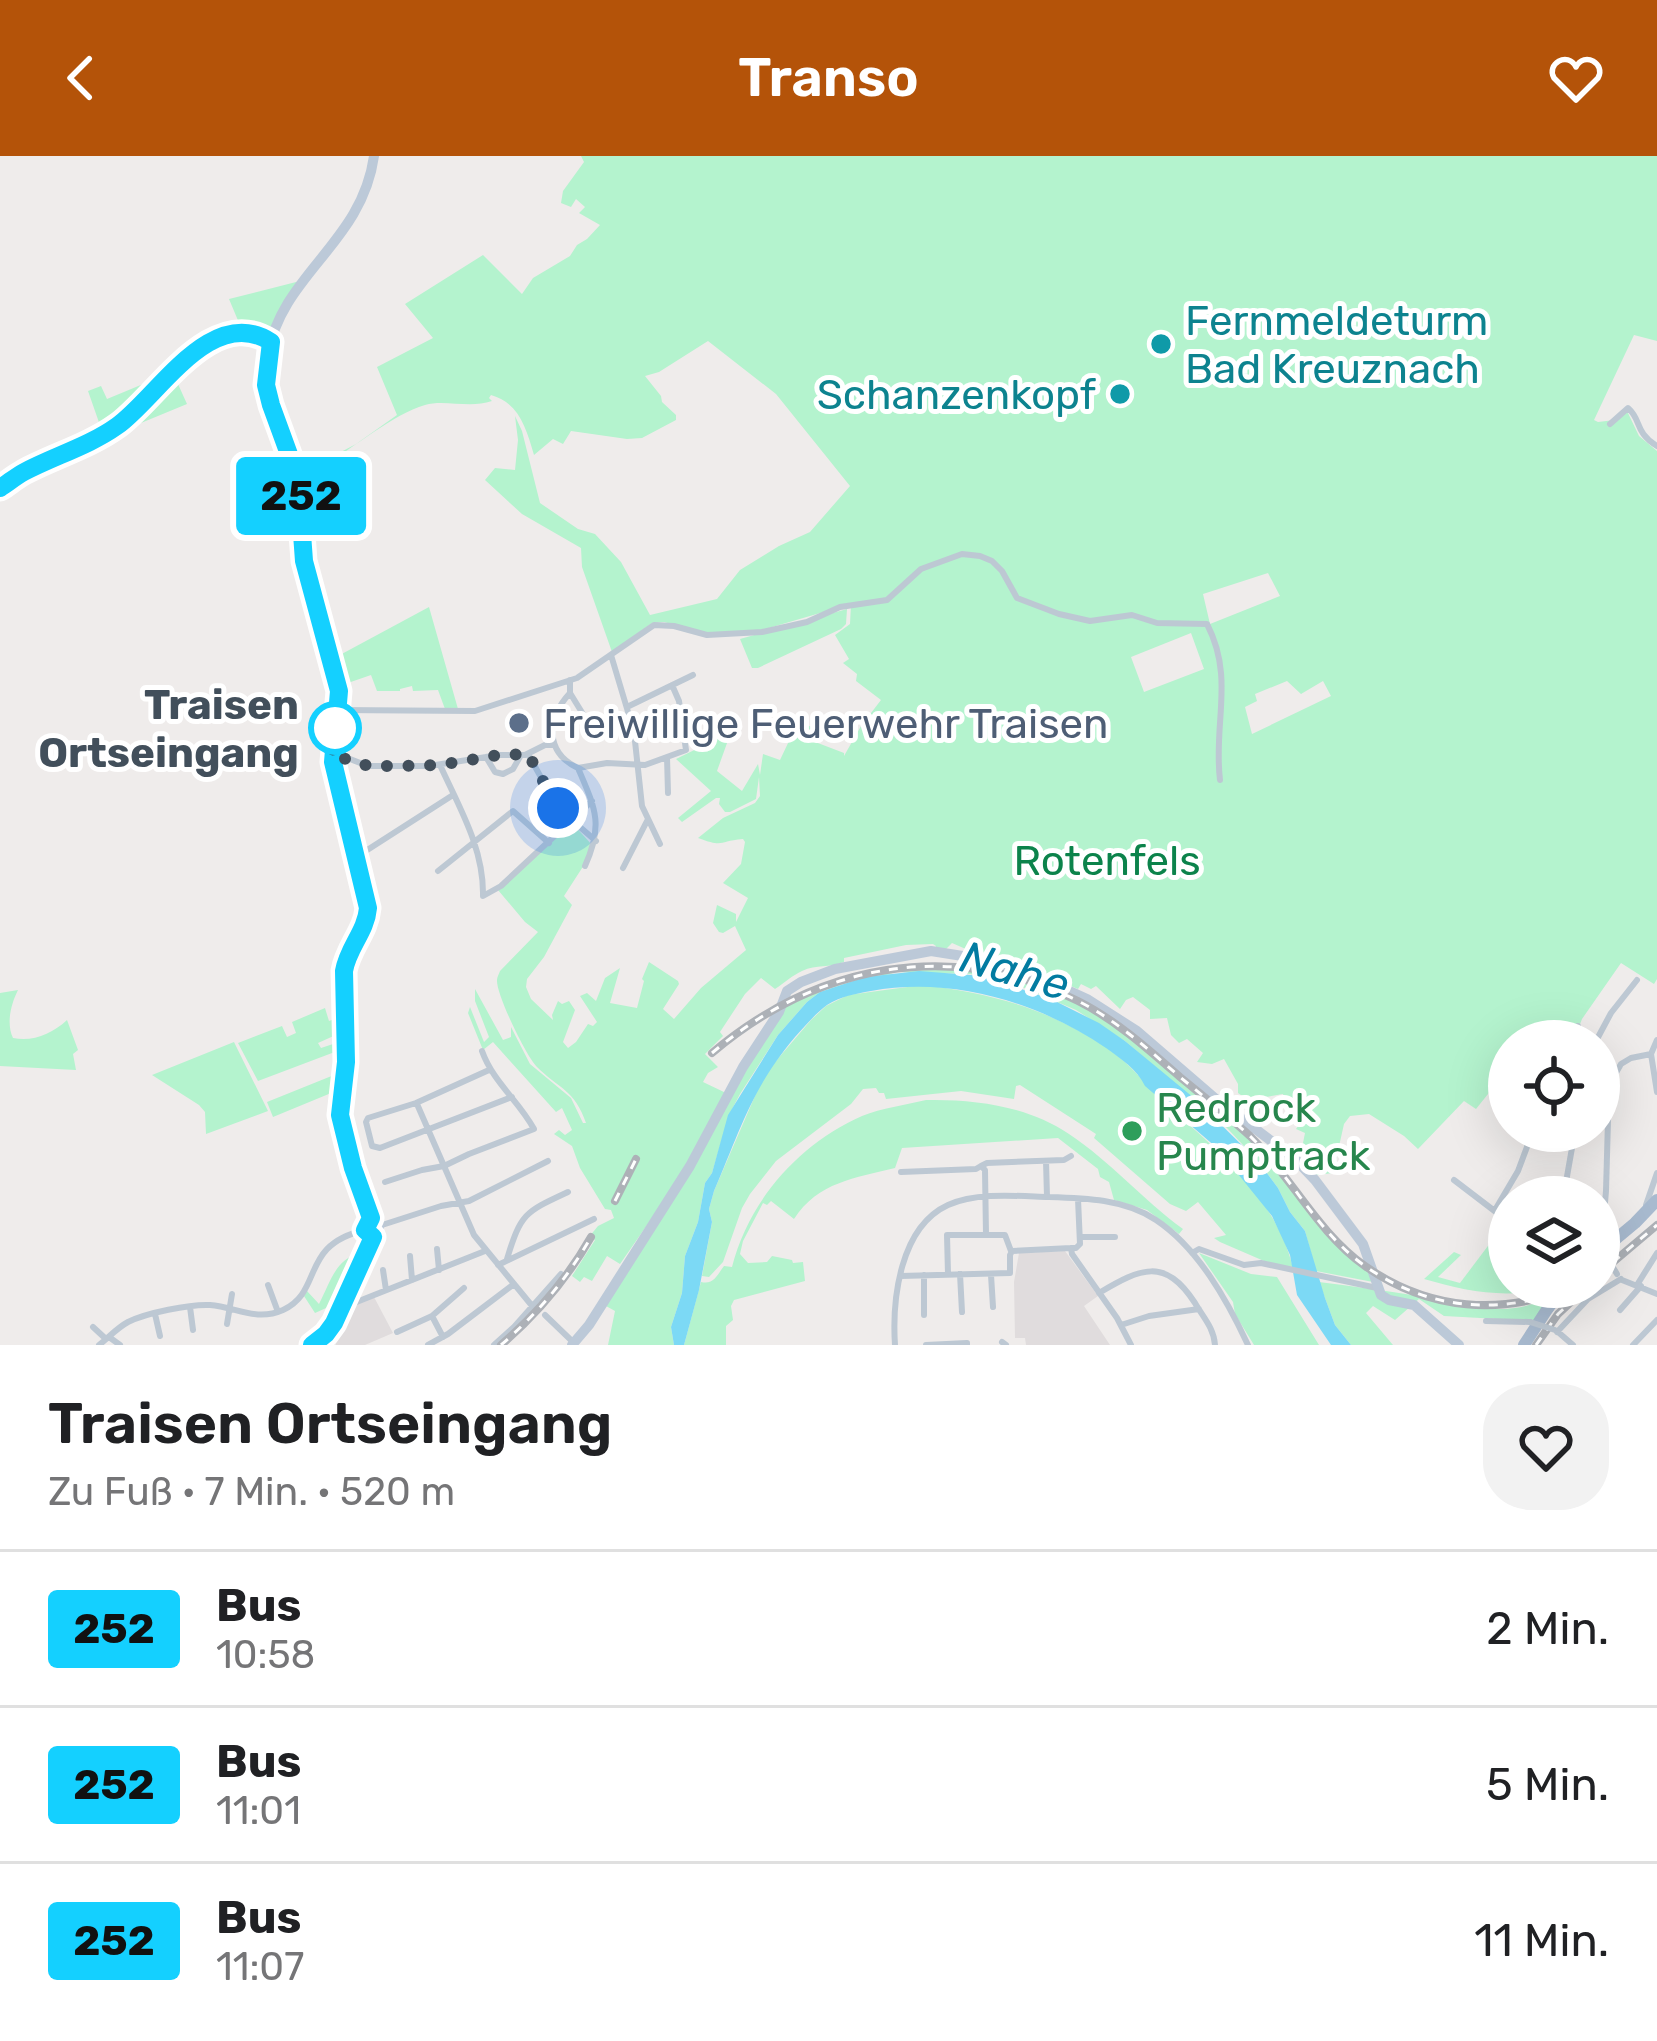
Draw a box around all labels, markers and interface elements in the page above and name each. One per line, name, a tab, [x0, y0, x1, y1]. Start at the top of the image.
icon: back	[48, 45, 114, 111]
icon: heart	[1543, 45, 1609, 111]
text: Transo	[738, 46, 919, 110]
place label: Fernmeldeturm Bad Kreuznach	[1185, 296, 1488, 394]
marker: Fernmeldeturm Bad Kreuznach	[1148, 331, 1174, 357]
place label: Schanzenkopf	[817, 370, 1096, 420]
marker: Schanzenkopf	[1107, 381, 1133, 407]
line badge: 252	[232, 457, 370, 535]
text: 252	[260, 471, 342, 521]
place label: Traisen Ortseingang	[38, 680, 299, 778]
place label: Freiwillige Feuerwehr Traisen	[543, 699, 1109, 749]
marker: Traisen Ortseingang	[310, 703, 360, 753]
marker: Freiwillige Feuerwehr Traisen	[506, 710, 532, 736]
your location	[528, 778, 588, 838]
park label: Rotenfels	[1013, 836, 1201, 886]
water label: Nahe	[955, 930, 1075, 1011]
map controls	[1488, 1020, 1620, 1308]
button: locate	[1488, 1020, 1620, 1152]
place label: Redrock Pumptrack	[1156, 1083, 1371, 1181]
marker: Redrock Pumptrack	[1119, 1118, 1145, 1144]
button: layers	[1488, 1176, 1620, 1308]
button: heart	[1483, 1384, 1609, 1510]
text: Traisen Ortseingang	[48, 1390, 612, 1457]
text: Zu Fuß · 7 Min. · 520 m	[48, 1469, 455, 1515]
text: Bus	[216, 1579, 301, 1632]
text: 2 Min.	[1486, 1602, 1609, 1655]
text: 252	[73, 1604, 155, 1654]
text: 10:58	[216, 1632, 315, 1678]
text: Bus	[216, 1735, 301, 1788]
text: 5 Min.	[1486, 1758, 1609, 1811]
text: 252	[73, 1760, 155, 1810]
text: 11:01	[216, 1788, 301, 1834]
text: Bus	[216, 1891, 301, 1944]
text: 11 Min.	[1474, 1914, 1609, 1967]
text: 252	[73, 1916, 155, 1966]
text: 11:07	[216, 1944, 304, 1990]

